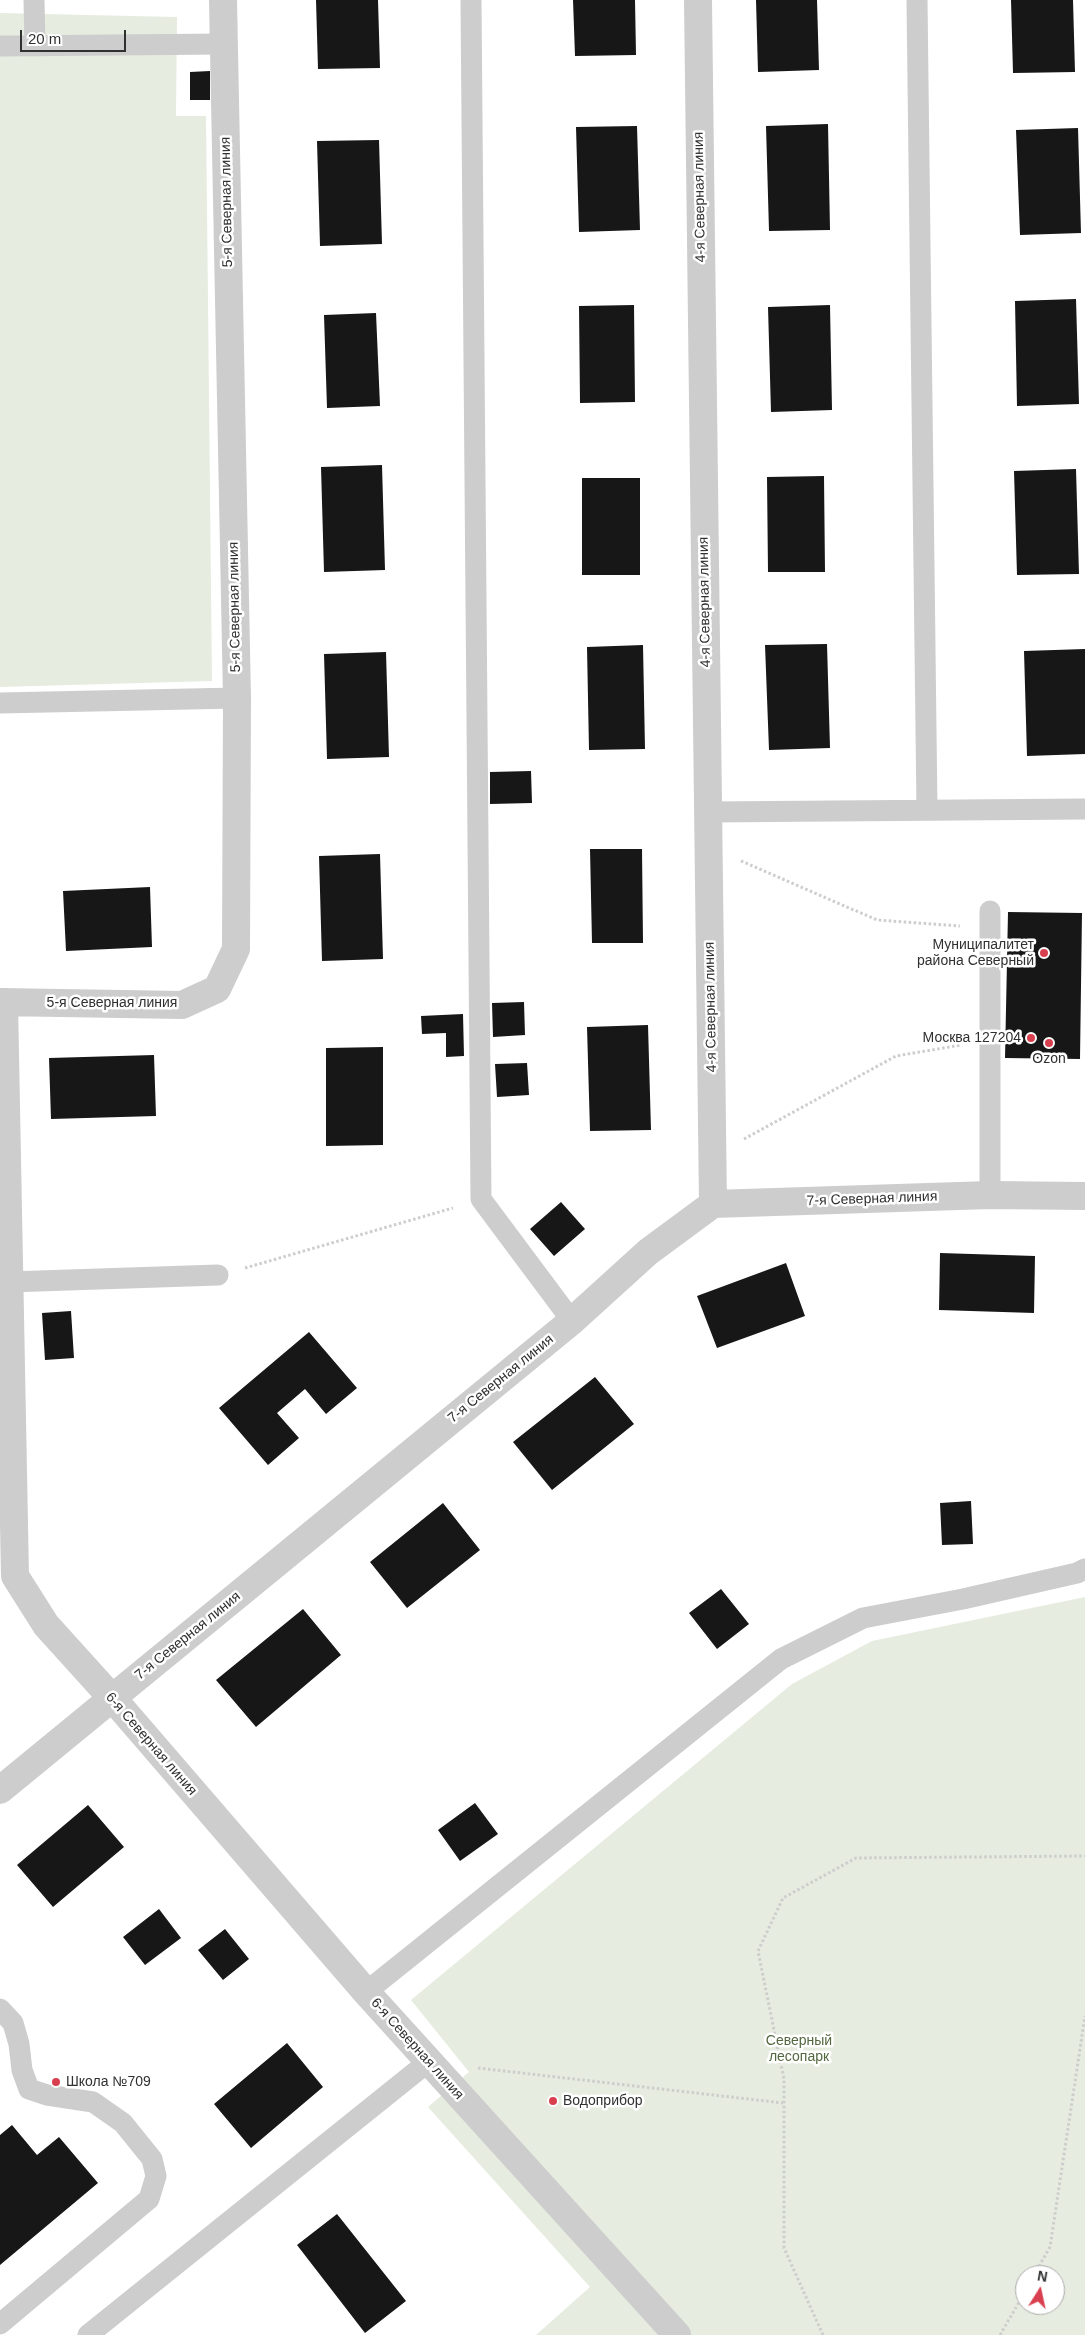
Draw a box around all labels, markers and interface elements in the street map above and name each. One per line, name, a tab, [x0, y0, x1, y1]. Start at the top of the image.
scale bar	[22, 20, 129, 52]
text: 20 m	[28, 30, 61, 47]
street label: 4-я Северная линия	[690, 131, 710, 263]
street label: 5-я Северная линия	[217, 136, 237, 268]
street label: 4-я Северная линия	[695, 536, 715, 668]
street label: 5-я Северная линия	[225, 541, 245, 673]
place label: Муниципалитет района Северный	[917, 937, 1034, 970]
street label: 4-я Северная линия	[701, 941, 721, 1073]
marker: Муниципалитет района Северный	[1038, 947, 1050, 959]
street label: 5-я Северная линия	[47, 995, 177, 1011]
place label: Москва 127204	[923, 1030, 1021, 1046]
marker: Москва 127204	[1025, 1032, 1037, 1044]
marker: Ozon	[1043, 1037, 1055, 1049]
place label: Ozon	[1032, 1051, 1066, 1067]
street label: 7-я Северная линия	[806, 1188, 938, 1210]
street label: 7-я Северная линия	[445, 1331, 557, 1427]
street label: 7-я Северная линия	[132, 1588, 244, 1684]
street label: 6-я Северная линия	[102, 1689, 200, 1799]
street label: 6-я Северная линия	[367, 1995, 467, 2103]
park label: Северный лесопарк	[766, 2033, 832, 2066]
place label: Школа №709	[66, 2074, 151, 2090]
marker: Школа №709	[50, 2076, 62, 2088]
place label: Водоприбор	[563, 2093, 643, 2109]
marker: Водоприбор	[547, 2095, 559, 2107]
north arrow	[1015, 2265, 1065, 2315]
text: N	[1036, 2267, 1049, 2285]

